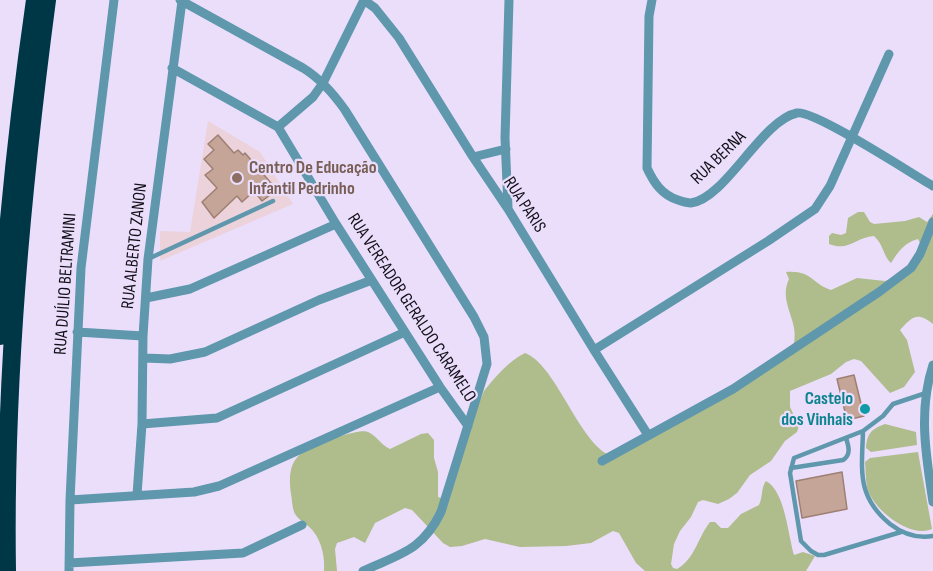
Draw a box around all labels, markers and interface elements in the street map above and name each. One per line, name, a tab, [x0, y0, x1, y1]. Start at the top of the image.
street label: RUA BERNA	[687, 127, 751, 189]
place label: Centro De Educação Infantil Pedrinho	[249, 157, 377, 200]
marker: Centro De Educação Infantil Pedrinho	[230, 171, 244, 185]
street label: RUA PARIS	[498, 173, 550, 237]
street label: RUA ALBERTO ZANON	[118, 182, 152, 310]
street label: RUA VEREADOR GERALDO CARAMELO	[342, 210, 480, 406]
street label: RUA DUÍLIO BELTRAMINI	[50, 212, 82, 356]
place label: Castelo dos Vinhais	[781, 388, 853, 430]
marker: Castelo dos Vinhais	[858, 402, 872, 416]

